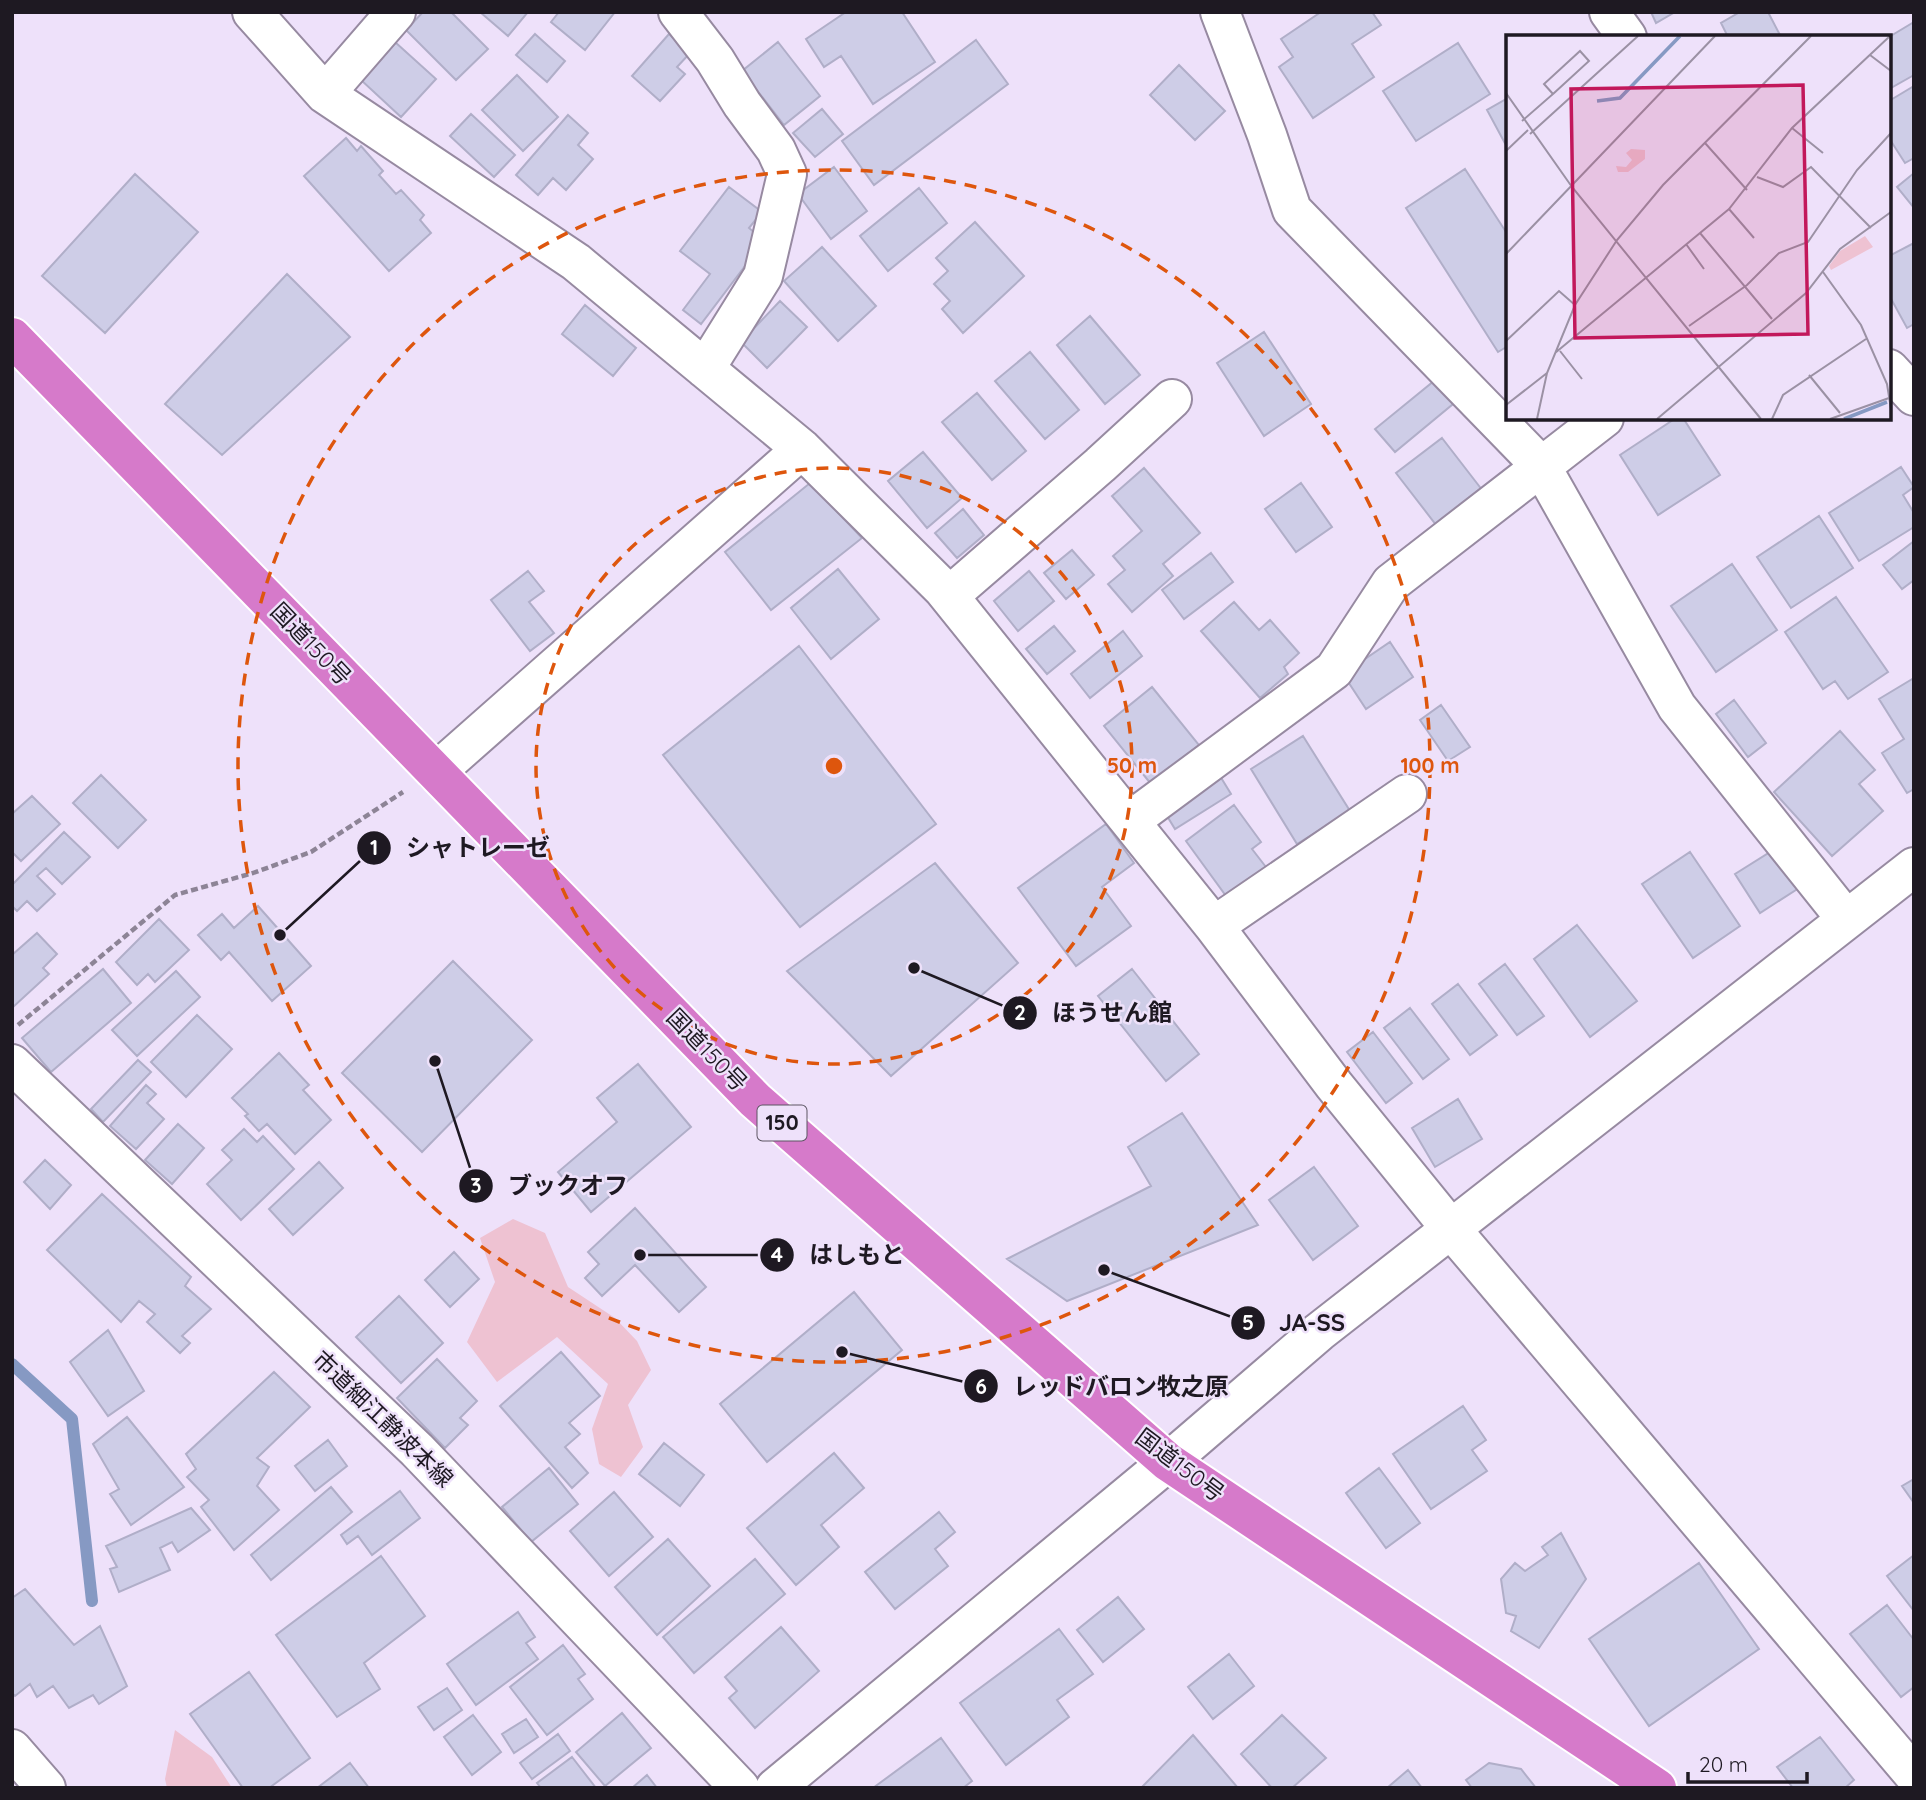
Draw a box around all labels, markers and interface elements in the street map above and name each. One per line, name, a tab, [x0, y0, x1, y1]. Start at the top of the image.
inset map	[1506, 35, 1891, 420]
street label: 国道150号	[265, 596, 358, 691]
text: 50 m	[1107, 752, 1157, 778]
text: 100 m	[1400, 752, 1460, 778]
centre of rings	[822, 754, 846, 778]
callout: シャトレーゼ	[357, 826, 564, 871]
text: シャトレーゼ	[406, 832, 550, 862]
text: 1	[370, 834, 378, 860]
callout: ほうせん館	[1003, 991, 1186, 1036]
text: ほうせん館	[1052, 997, 1172, 1027]
text: 2	[1014, 999, 1026, 1025]
street label: 国道150号	[661, 1002, 754, 1097]
road number: 150	[758, 1106, 806, 1140]
callout: ブックオフ	[459, 1163, 642, 1208]
text: ブックオフ	[508, 1170, 628, 1200]
text: 3	[470, 1172, 482, 1198]
callout: はしもと	[760, 1232, 919, 1277]
text: はしもと	[809, 1239, 905, 1269]
text: 4	[771, 1241, 783, 1267]
callout: JA-SS	[1230, 1300, 1360, 1345]
text: JA-SS	[1279, 1307, 1345, 1337]
text: 5	[1242, 1309, 1254, 1335]
street label: 市道細江静波本線	[307, 1344, 460, 1493]
callout: レッドバロン牧之原	[964, 1364, 1243, 1409]
text: レッドバロン牧之原	[1013, 1371, 1229, 1401]
text: 6	[975, 1373, 987, 1399]
street label: 国道150号	[1130, 1422, 1230, 1507]
scale bar	[1688, 1741, 1807, 1785]
text: 20 m	[1699, 1751, 1748, 1777]

